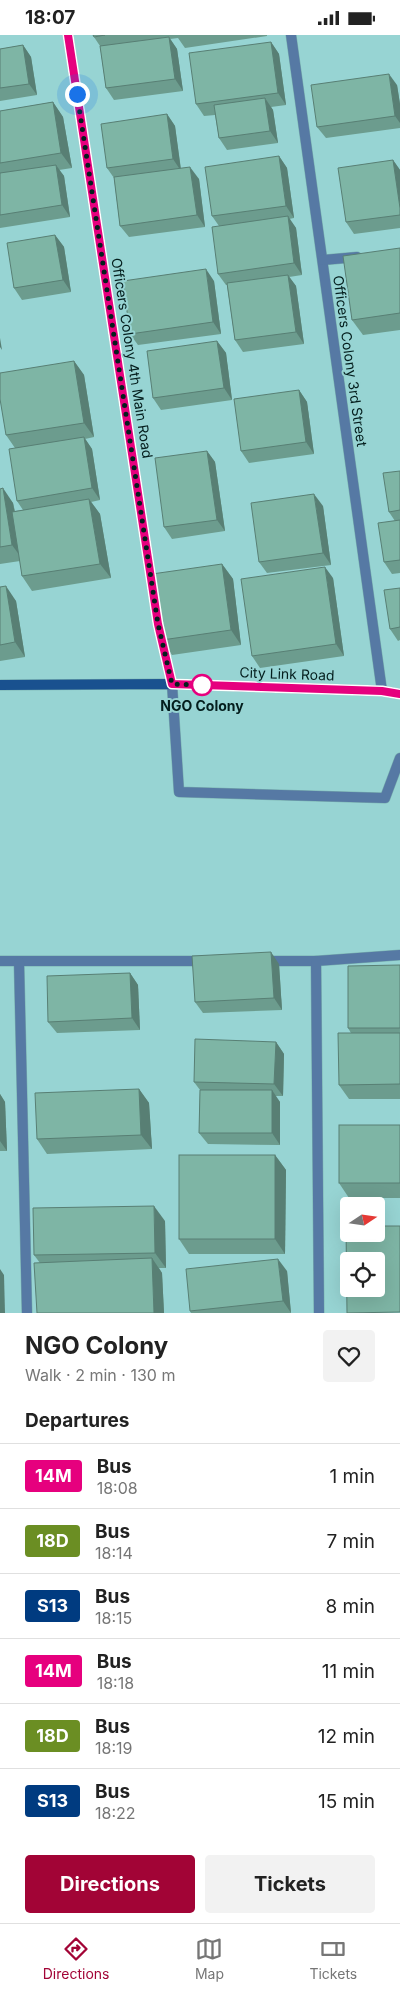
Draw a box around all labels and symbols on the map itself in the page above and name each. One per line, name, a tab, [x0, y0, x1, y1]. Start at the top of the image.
your location	[65, 82, 90, 107]
street label: Officers Colony 4th Main Road	[108, 257, 157, 459]
street label: Officers Colony 3rd Street	[330, 274, 371, 448]
street label: City Link Road	[239, 663, 335, 684]
marker: NGO Colony	[191, 674, 213, 696]
place label: NGO Colony	[160, 697, 244, 714]
north arrow	[340, 1197, 385, 1243]

